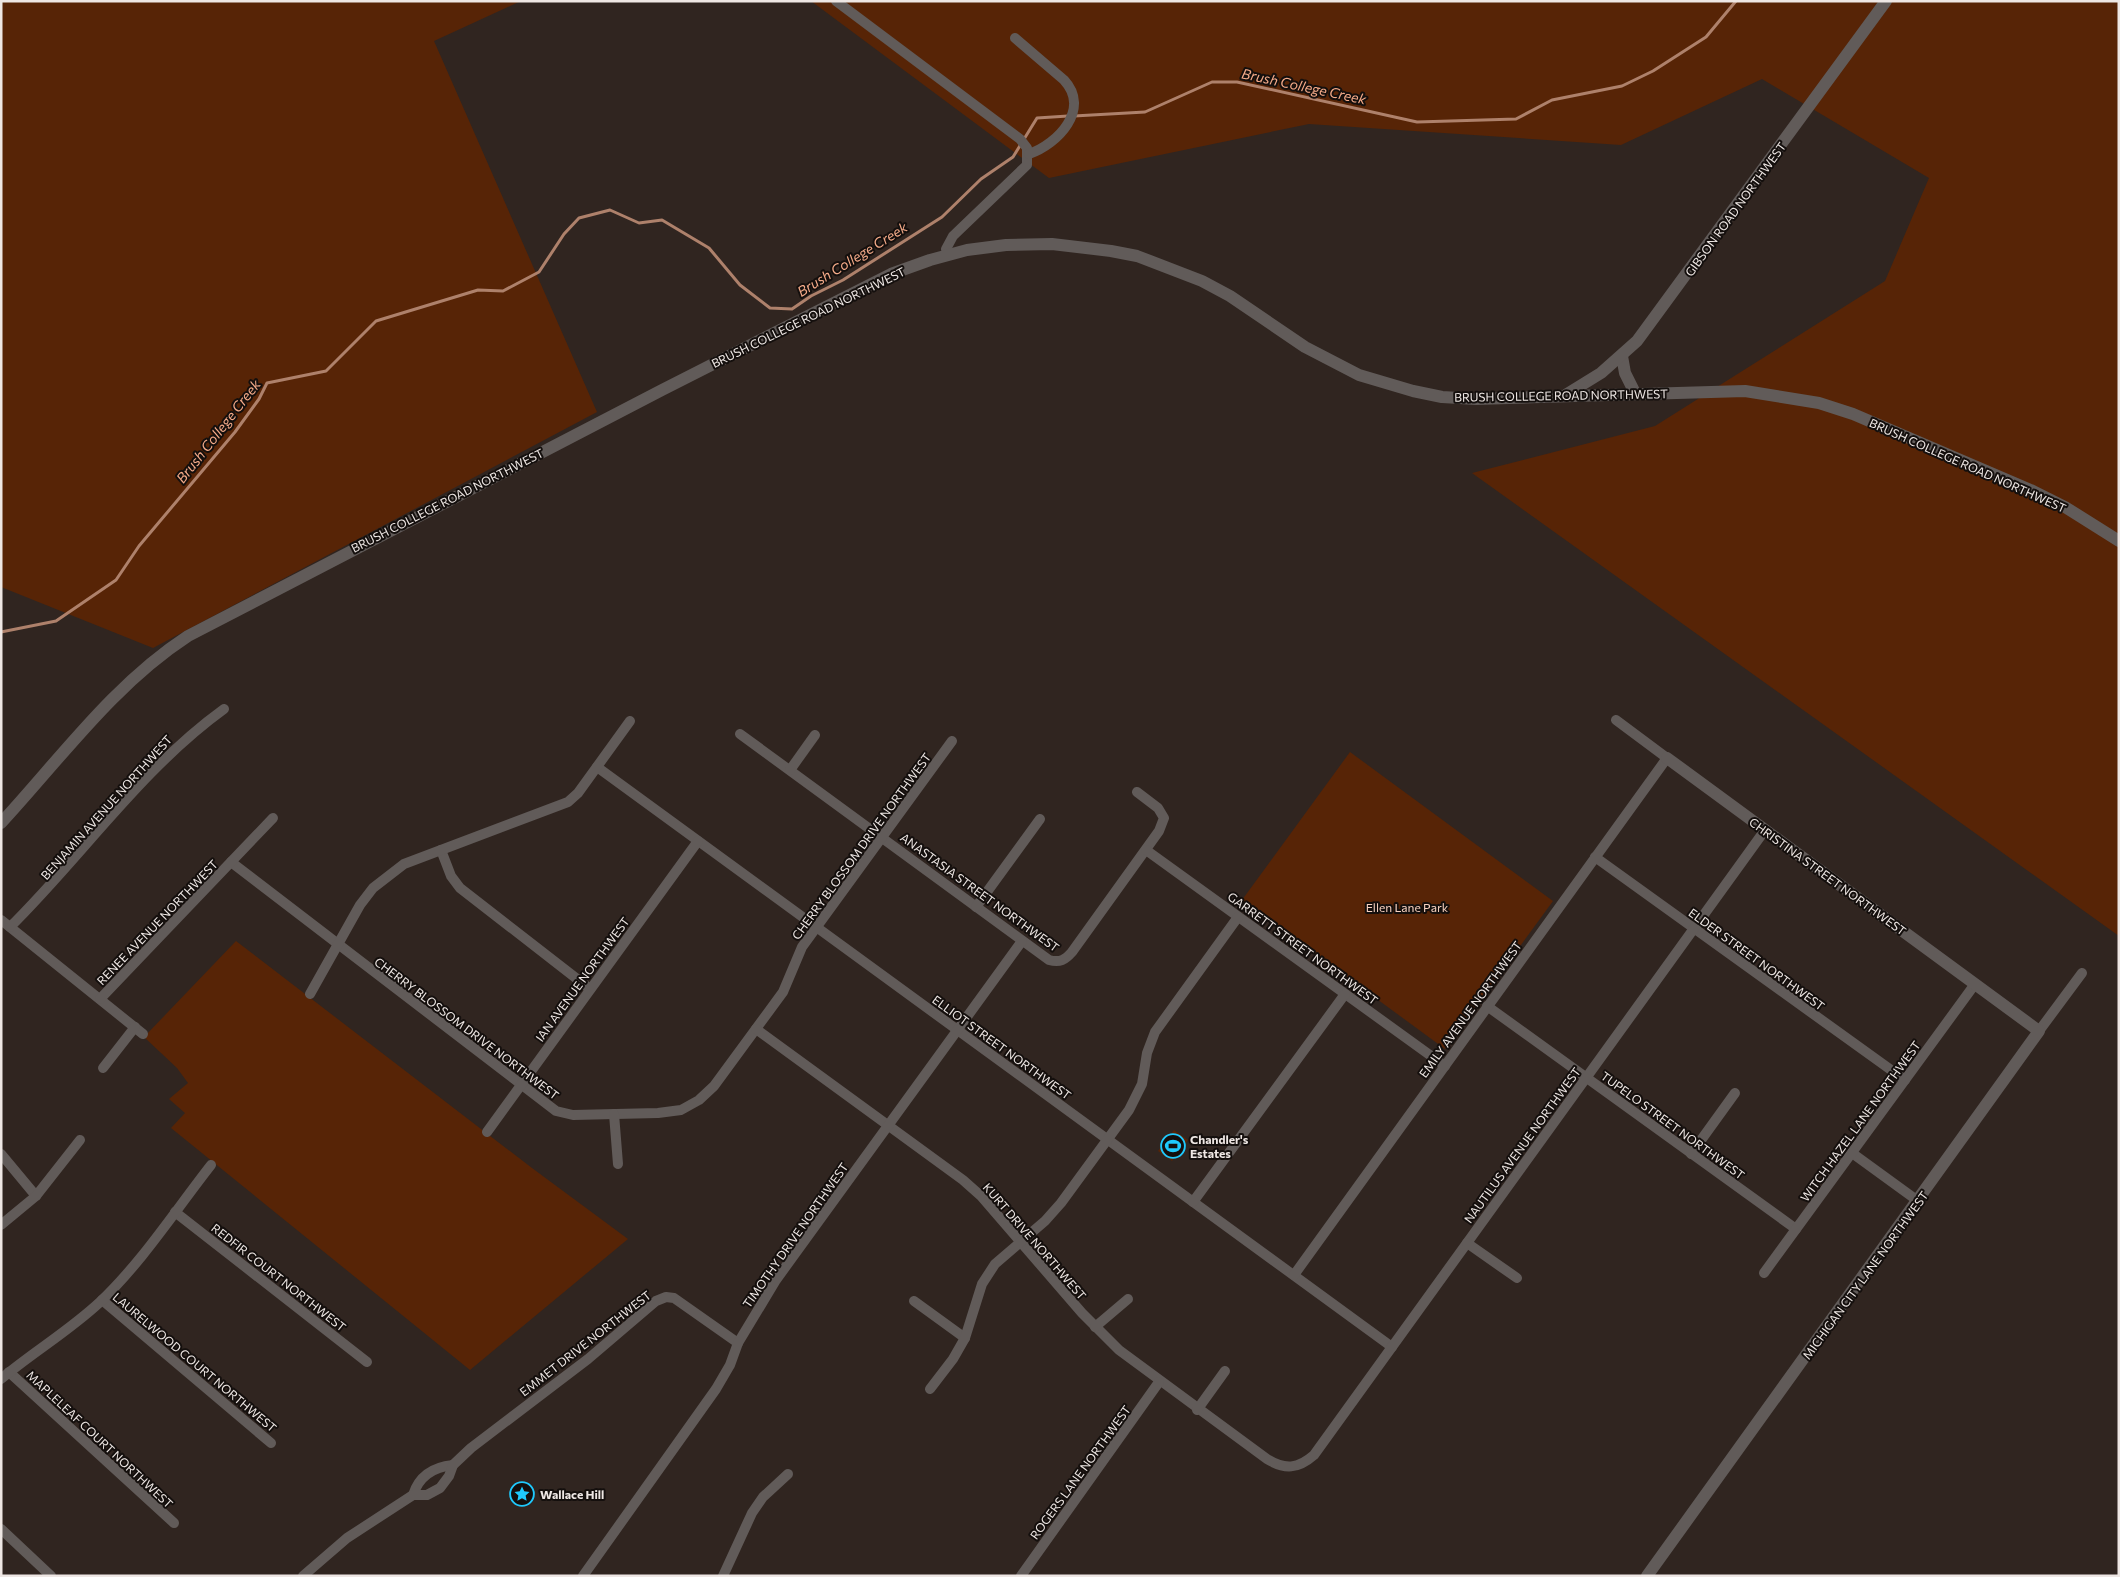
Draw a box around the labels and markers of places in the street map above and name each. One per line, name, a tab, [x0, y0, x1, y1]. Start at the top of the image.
place label: Chandler's Estates	[1190, 1132, 1249, 1160]
sports icon: Chandler's Estates	[1160, 1133, 1186, 1159]
place icon: Wallace Hill	[509, 1481, 535, 1507]
place label: Wallace Hill	[540, 1487, 604, 1501]

